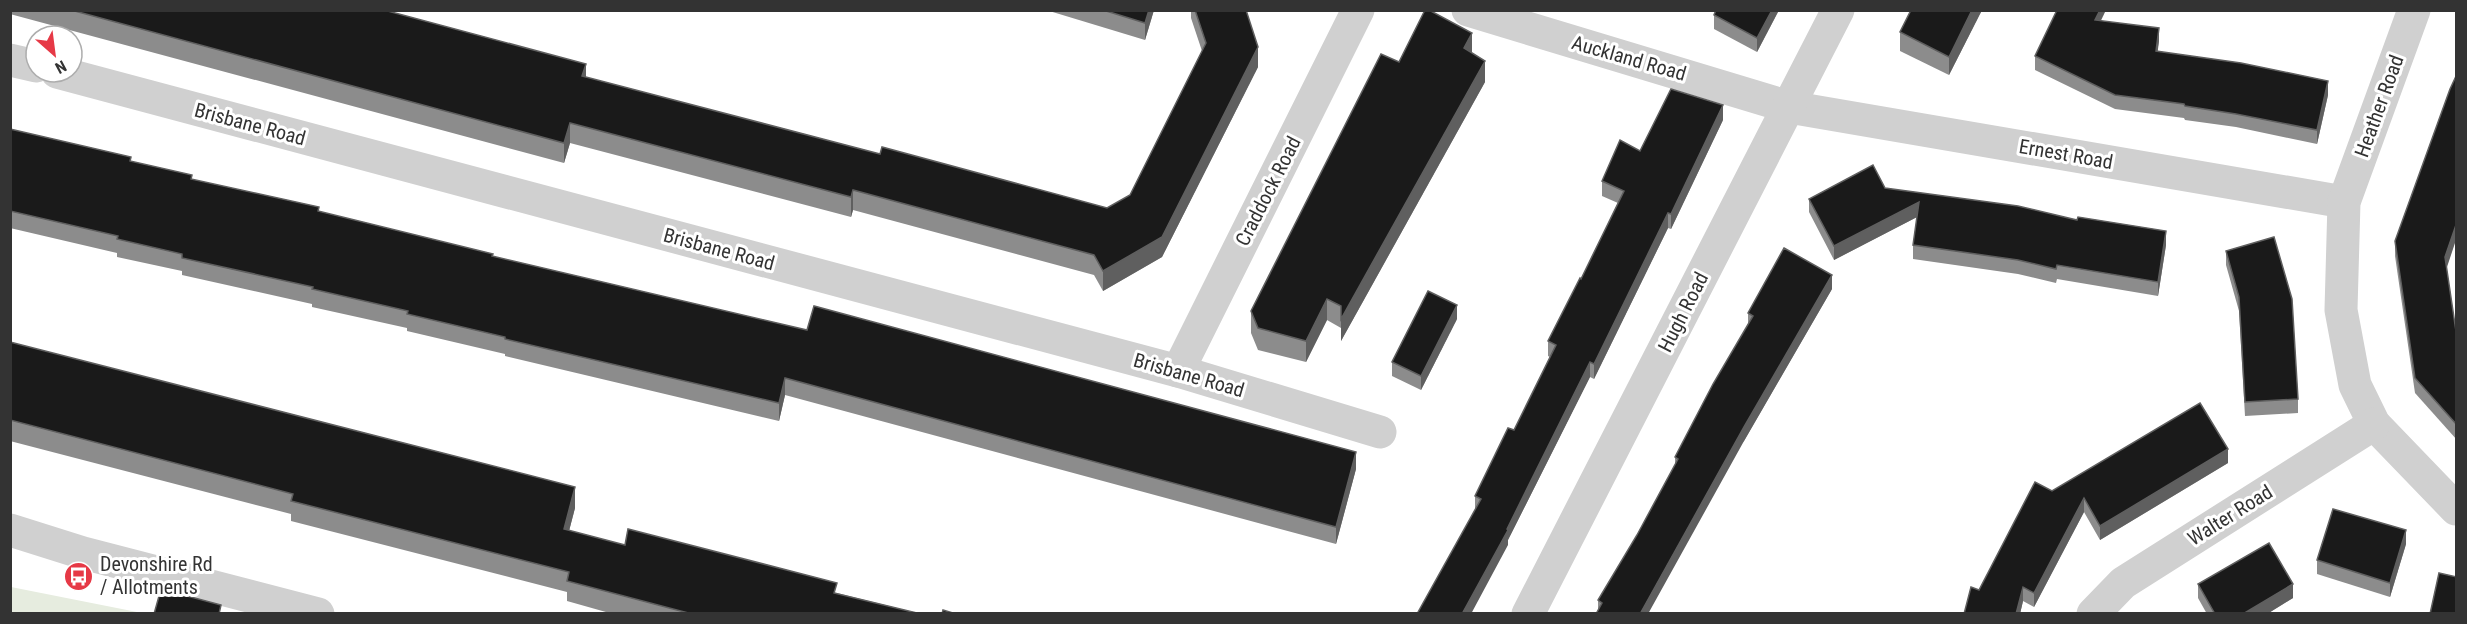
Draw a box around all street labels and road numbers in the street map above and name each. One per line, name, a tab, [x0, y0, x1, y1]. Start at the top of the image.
street label: Auckland Road	[1569, 30, 1689, 86]
street label: Heather Road	[2349, 52, 2409, 160]
street label: Brisbane Road	[192, 98, 308, 150]
street label: Craddock Road	[1230, 132, 1306, 250]
street label: Ernest Road	[2017, 134, 2115, 174]
street label: Brisbane Road	[661, 223, 777, 275]
street label: Hugh Road	[1653, 268, 1713, 356]
street label: Brisbane Road	[1131, 348, 1247, 402]
street label: Walter Road	[2183, 480, 2277, 550]

